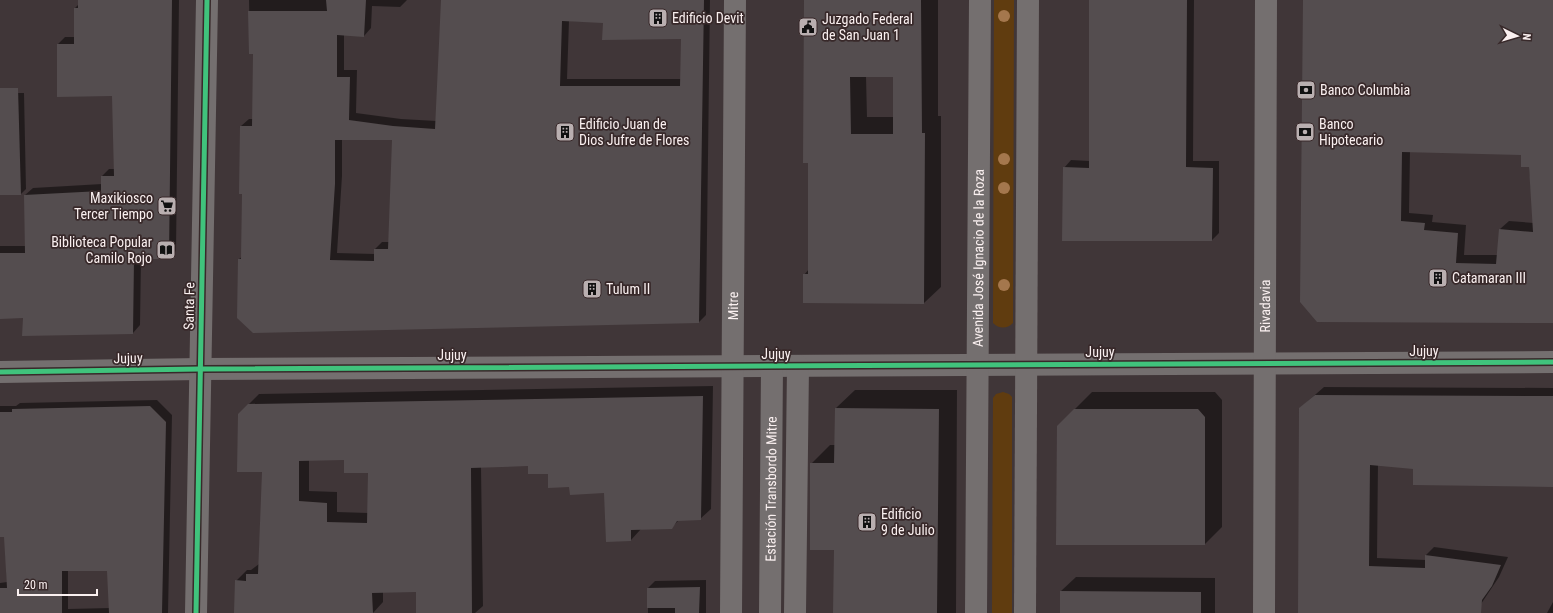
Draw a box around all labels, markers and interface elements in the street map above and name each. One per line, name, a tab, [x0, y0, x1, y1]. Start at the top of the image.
building icon: Edificio Devit	[647, 7, 669, 29]
place label: Edificio Devit	[672, 10, 744, 26]
place label: Juzgado Federal de San Juan 1	[822, 11, 913, 43]
public building icon: Juzgado Federal de San Juan 1	[797, 16, 819, 38]
north arrow	[1497, 16, 1537, 56]
text: N	[1520, 33, 1533, 41]
bank icon: Banco Columbia	[1295, 79, 1317, 101]
place label: Banco Columbia	[1320, 82, 1410, 98]
place label: Edificio Juan de Dios Jufre de Flores	[579, 116, 689, 148]
place label: Banco Hipotecario	[1319, 116, 1383, 148]
building icon: Edificio Juan de Dios Jufre de Flores	[554, 121, 576, 143]
bank icon: Banco Hipotecario	[1294, 121, 1316, 143]
street label: Avenida José Ignacio de la Roza	[970, 169, 987, 347]
place label: Maxikiosco Tercer Tiempo	[74, 190, 153, 222]
supermarket icon: Maxikiosco Tercer Tiempo	[156, 195, 178, 217]
place label: Biblioteca Popular Camilo Rojo	[51, 234, 152, 266]
library icon: Biblioteca Popular Camilo Rojo	[155, 239, 177, 261]
building icon: Catamaran III	[1427, 267, 1449, 289]
place label: Catamaran III	[1452, 270, 1526, 286]
building icon: Tulum II	[581, 278, 603, 300]
street label: Rivadavia	[1257, 280, 1273, 332]
street label: Santa Fe	[181, 281, 197, 330]
place label: Tulum II	[606, 281, 650, 297]
street label: Mitre	[725, 291, 741, 320]
street label: Jujuy	[1409, 343, 1439, 359]
street label: Jujuy	[1085, 344, 1115, 360]
street label: Jujuy	[761, 346, 791, 362]
street label: Jujuy	[437, 347, 467, 363]
street label: Jujuy	[113, 350, 143, 366]
street label: Estación Transbordo Mitre	[762, 416, 780, 562]
place label: Edificio 9 de Julio	[881, 506, 935, 538]
building icon: Edificio 9 de Julio	[856, 511, 878, 533]
scale bar	[18, 571, 97, 597]
text: 20 m	[24, 578, 48, 592]

